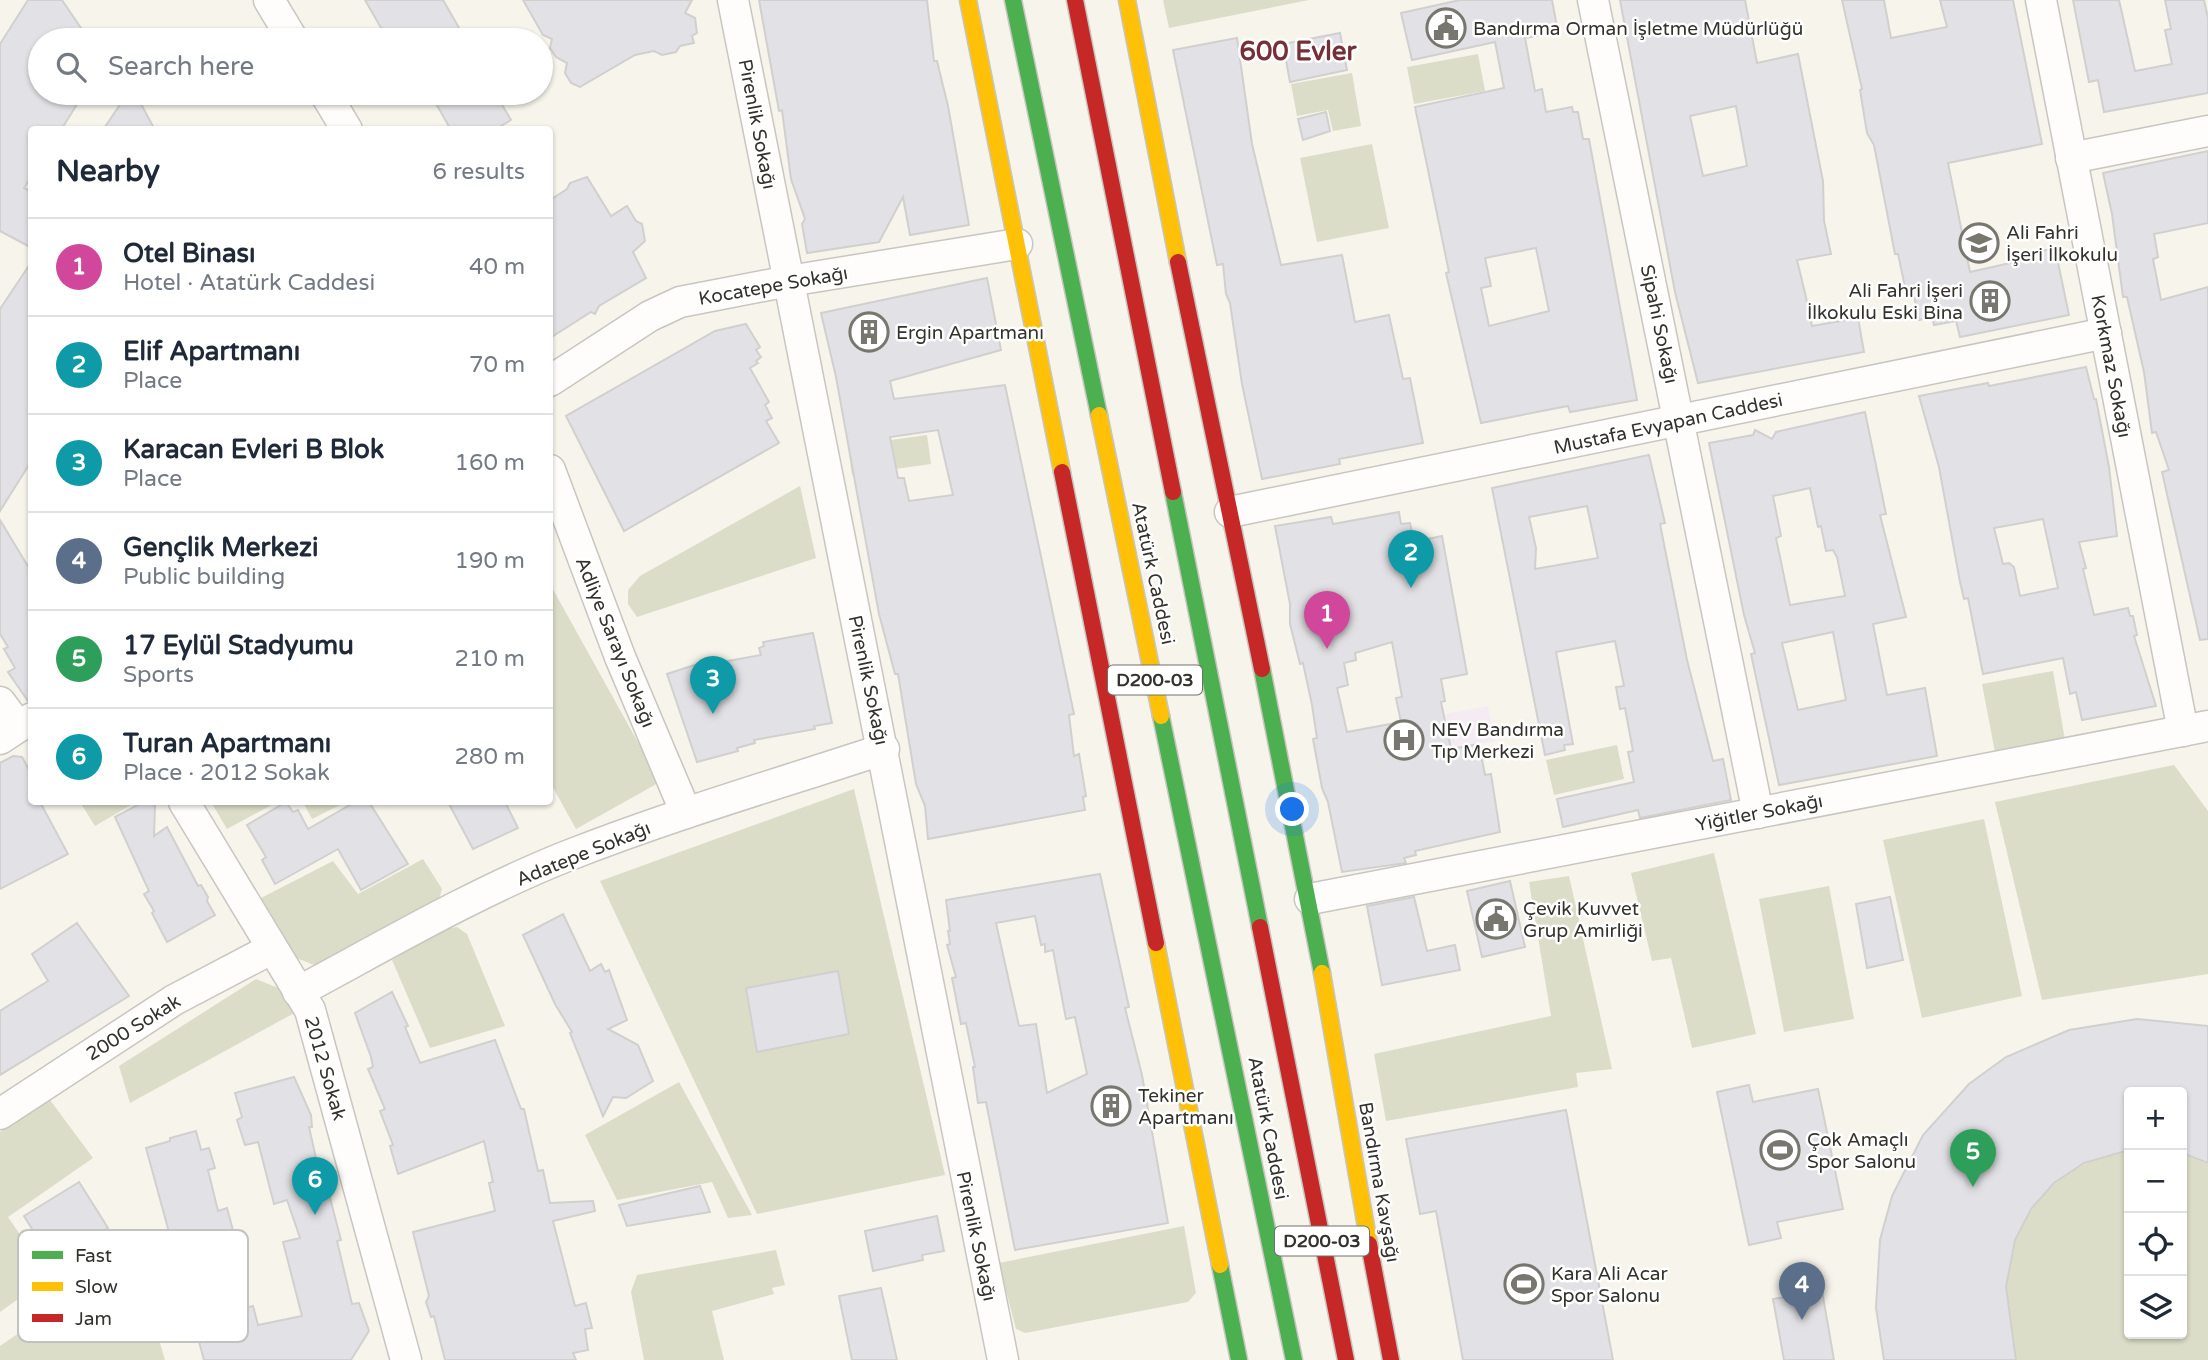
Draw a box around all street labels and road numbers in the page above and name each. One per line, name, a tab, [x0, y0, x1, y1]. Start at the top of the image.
street label: Pirenlik Sokağı	[734, 57, 780, 191]
street label: Kocatepe Sokağı	[697, 262, 850, 310]
street label: Sipahi Sokağı	[1636, 263, 1682, 386]
street label: Korkmaz Sokağı	[2086, 293, 2136, 440]
street label: Mustafa Evyapan Caddesi	[1552, 389, 1785, 459]
street label: Atatürk Caddesi	[1127, 500, 1179, 647]
street label: Adliye Sarayı Sokağı	[571, 554, 659, 731]
street label: Pirenlik Sokağı	[844, 613, 893, 747]
road number: D200-03	[1108, 666, 1202, 694]
street label: Yiğitler Sokağı	[1694, 790, 1825, 836]
street label: Adatepe Sokağı	[513, 817, 654, 891]
street label: 2000 Sokak	[82, 990, 185, 1066]
street label: 2012 Sokak	[300, 1014, 350, 1123]
street label: Atatürk Caddesi	[1243, 1055, 1293, 1202]
street label: Bandırma Kavşağı	[1354, 1100, 1404, 1264]
street label: Pirenlik Sokağı	[952, 1169, 1001, 1303]
road number: D200-03	[1275, 1226, 1369, 1256]

